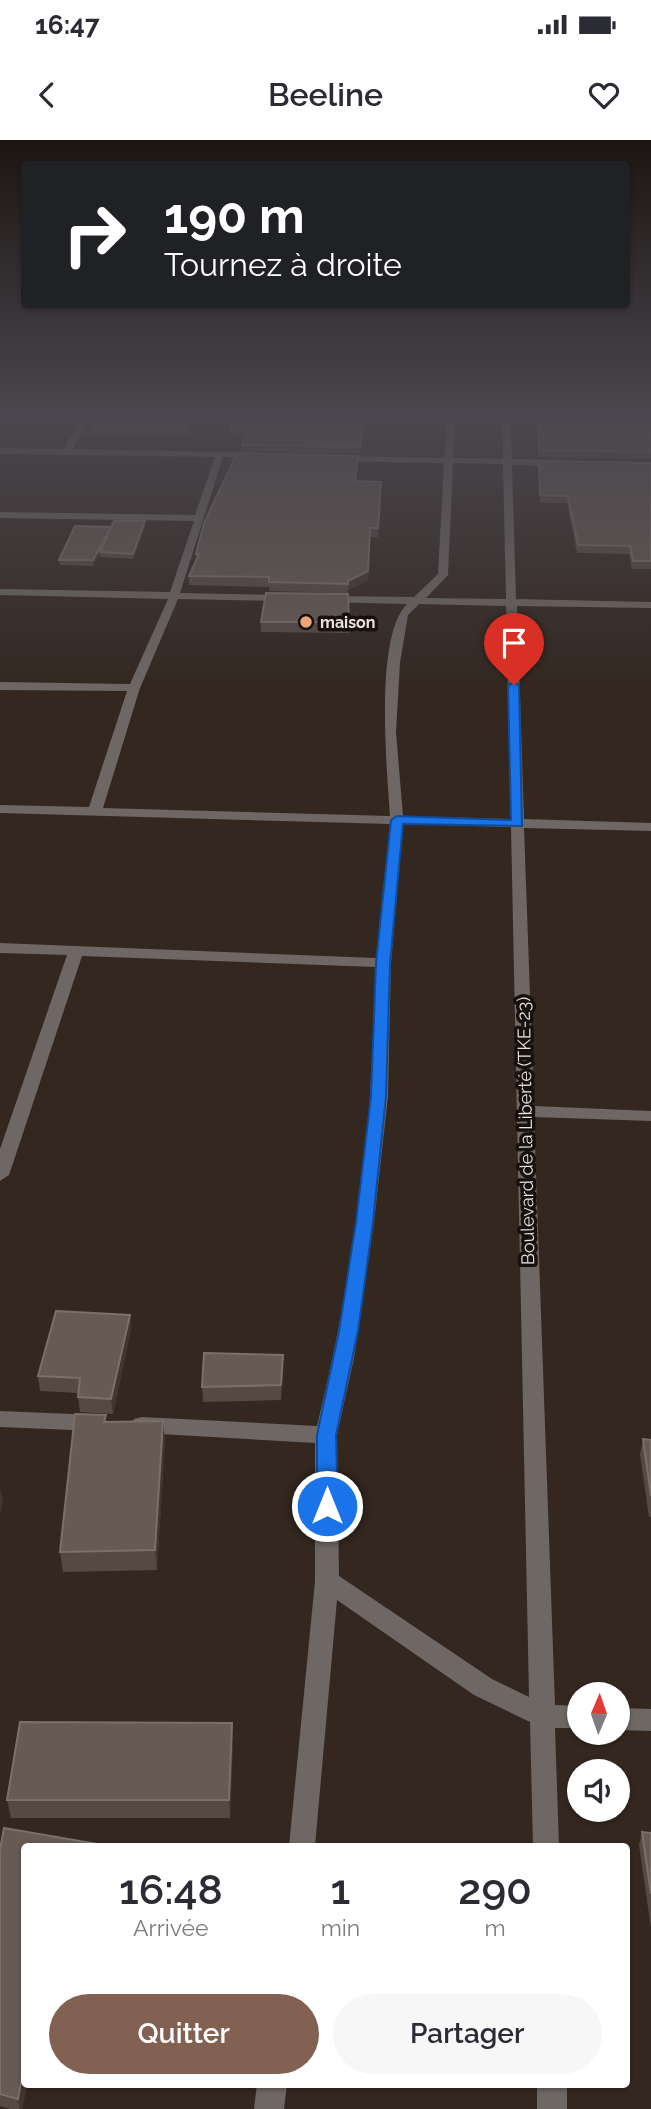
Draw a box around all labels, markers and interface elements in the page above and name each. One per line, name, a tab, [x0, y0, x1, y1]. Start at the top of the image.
text: 16:47	[35, 10, 99, 40]
icon: back	[28, 76, 66, 114]
text: Beeline	[268, 76, 383, 113]
icon: heart	[585, 76, 623, 114]
text: 190 m	[164, 187, 305, 244]
icon: right	[49, 189, 140, 280]
text: Tournez à droite	[164, 246, 402, 283]
place label: maison	[320, 613, 375, 632]
pin	[484, 613, 544, 685]
marker: maison	[298, 614, 314, 630]
icon: arrive	[495, 624, 533, 662]
street label: Boulevard de la Liberté (TKE-23)	[513, 997, 538, 1265]
position arrow	[290, 1469, 364, 1543]
north arrow	[567, 1682, 630, 1745]
map controls	[567, 1682, 630, 1822]
button: sound	[567, 1759, 630, 1822]
text: 16:48	[119, 1865, 223, 1914]
text: 1	[331, 1865, 350, 1914]
text: 290	[458, 1865, 532, 1914]
text: Arrivée	[133, 1914, 209, 1941]
text: min	[321, 1914, 360, 1941]
text: m	[485, 1914, 506, 1941]
button: Quitter	[49, 1994, 319, 2074]
button: Partager	[333, 1994, 602, 2074]

